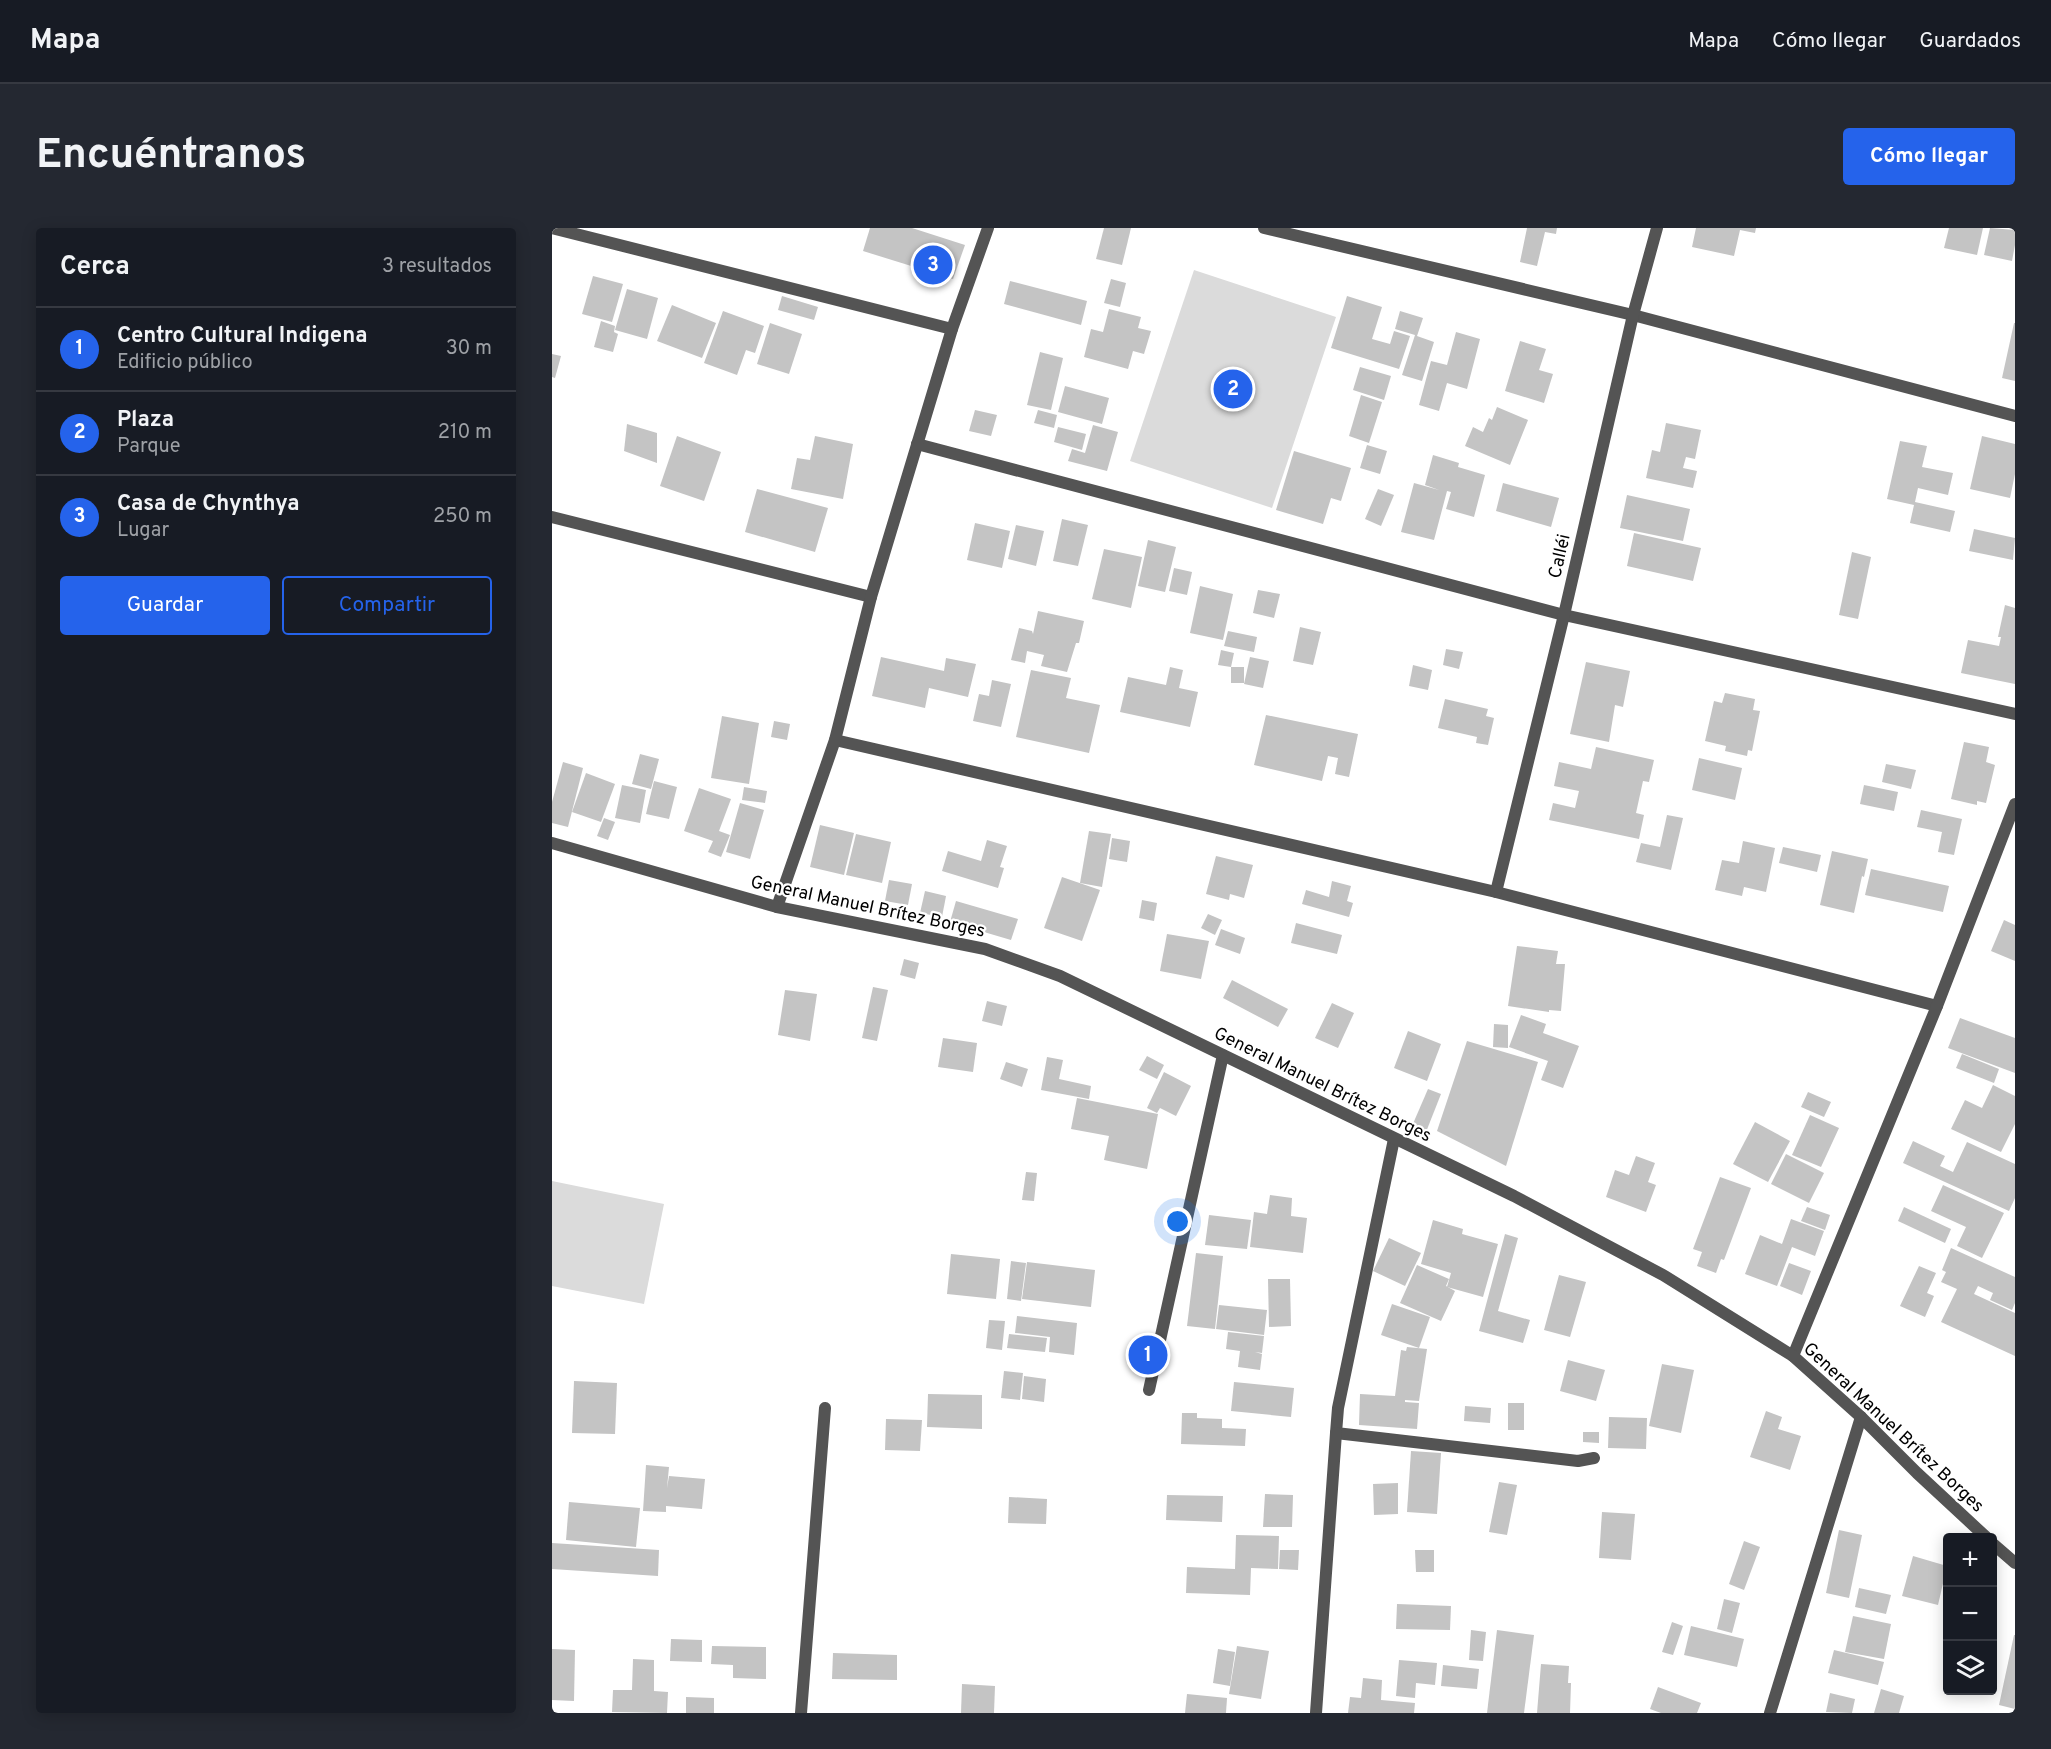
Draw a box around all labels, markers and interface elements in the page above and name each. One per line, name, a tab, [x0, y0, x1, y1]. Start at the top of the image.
text: Mapa	[30, 23, 100, 59]
text: Mapa	[1688, 28, 1739, 55]
text: Cómo llegar	[1772, 28, 1886, 55]
text: Guardados	[1919, 28, 2021, 55]
button: Cómo llegar	[1843, 128, 2015, 185]
text: Encuéntranos	[36, 130, 306, 183]
pin: 3	[914, 243, 952, 288]
text: Cerca	[60, 251, 130, 284]
text: 3 resultados	[382, 254, 492, 280]
text: Centro Cultural Indigena	[117, 323, 367, 350]
text: 1	[76, 336, 84, 362]
text: 30 m	[446, 336, 492, 362]
text: Edificio público	[117, 350, 253, 376]
pin: 2	[1214, 366, 1252, 412]
text: Plaza	[117, 407, 174, 434]
text: 2	[73, 420, 86, 446]
text: 210 m	[438, 420, 492, 446]
text: Parque	[117, 434, 180, 460]
text: Casa de Chynthya	[117, 491, 300, 518]
text: 3	[74, 504, 86, 530]
text: 250 m	[433, 504, 492, 530]
text: Lugar	[117, 518, 169, 544]
street label: Calle´i	[1544, 532, 1577, 581]
button: Guardar	[60, 576, 270, 635]
button: Compartir	[282, 576, 492, 635]
street label: General Manuel Brítez Borges	[748, 871, 987, 944]
street label: General Manuel Brítez Borges	[1210, 1023, 1435, 1148]
your location	[1163, 1207, 1192, 1236]
pin: 1	[1128, 1332, 1168, 1378]
street label: General Manuel Brítez Borges	[1798, 1338, 1988, 1518]
map controls	[1943, 1533, 1997, 1695]
button: +	[1943, 1533, 1997, 1587]
button: −	[1943, 1587, 1997, 1641]
button: layers	[1943, 1641, 1997, 1695]

